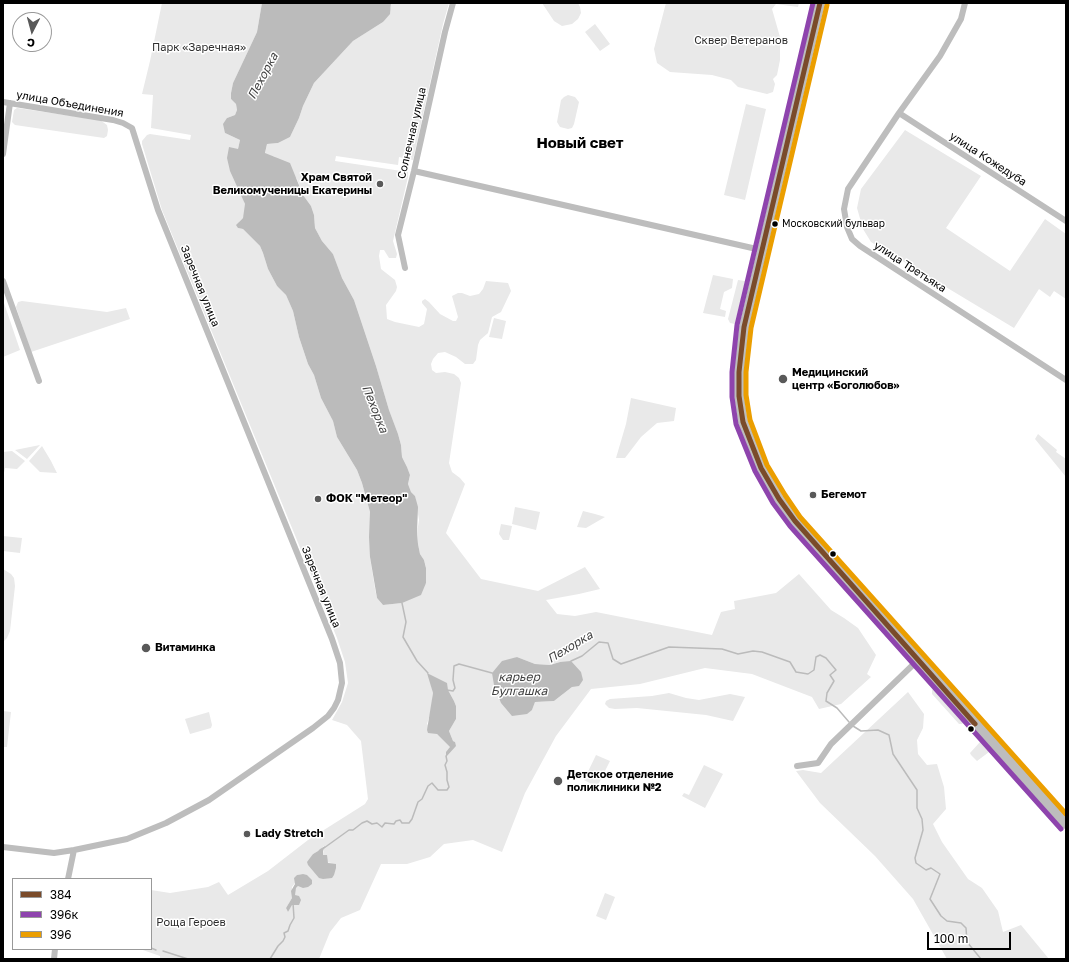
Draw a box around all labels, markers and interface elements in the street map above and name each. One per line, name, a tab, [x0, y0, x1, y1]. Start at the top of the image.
north arrow	[12, 12, 52, 52]
park label: Сквер Ветеранов	[694, 34, 788, 48]
text: С	[26, 37, 35, 50]
park label: Парк «Заречная»	[152, 41, 246, 55]
water label: Пехорка	[245, 50, 281, 102]
street label: Солнечная улица	[395, 86, 429, 180]
street label: улица Объединения	[15, 88, 125, 120]
street label: улица Кожедуба	[947, 129, 1029, 189]
district label: Новый свет	[536, 134, 624, 152]
place label: Храм Святой Великомученицы Екатерины	[213, 171, 372, 197]
marker: Храм Святой Великомученицы Екатерины	[375, 179, 385, 189]
place label: Московский бульвар	[782, 218, 885, 230]
marker: Московский бульвар	[770, 219, 780, 229]
street label: улица Третьяка	[871, 239, 949, 295]
street label: Заречная улица	[178, 243, 222, 329]
place label: Медицинский центр «Боголюбов»	[792, 366, 899, 392]
marker: Медицинский центр «Боголюбов»	[777, 373, 789, 385]
water label: Пехорка	[359, 383, 391, 435]
place label: Бегемот	[821, 488, 867, 502]
marker: Бегемот	[808, 490, 818, 500]
place label: ФОК "Метеор"	[326, 492, 407, 506]
marker: ФОК "Метеор"	[313, 494, 323, 504]
street label: Заречная улица	[299, 544, 343, 630]
unlabelled marker	[828, 549, 838, 559]
water label: Пехорка	[545, 628, 595, 666]
place label: Витаминка	[155, 641, 215, 655]
marker: Витаминка	[140, 642, 152, 654]
water label: карьер Булгашка	[491, 670, 547, 698]
unlabelled marker	[966, 724, 976, 734]
place label: Детское отделение поликлиники №2	[567, 768, 674, 794]
marker: Детское отделение поликлиники №2	[552, 775, 564, 787]
place label: Lady Stretch	[255, 827, 323, 841]
marker: Lady Stretch	[242, 829, 252, 839]
legend	[12, 878, 152, 950]
text: 384	[50, 887, 72, 902]
text: 396к	[50, 907, 78, 922]
park label: Роща Героев	[156, 916, 226, 930]
scale bar	[929, 924, 1013, 950]
text: 396	[50, 927, 72, 942]
text: 100 m	[934, 931, 968, 946]

